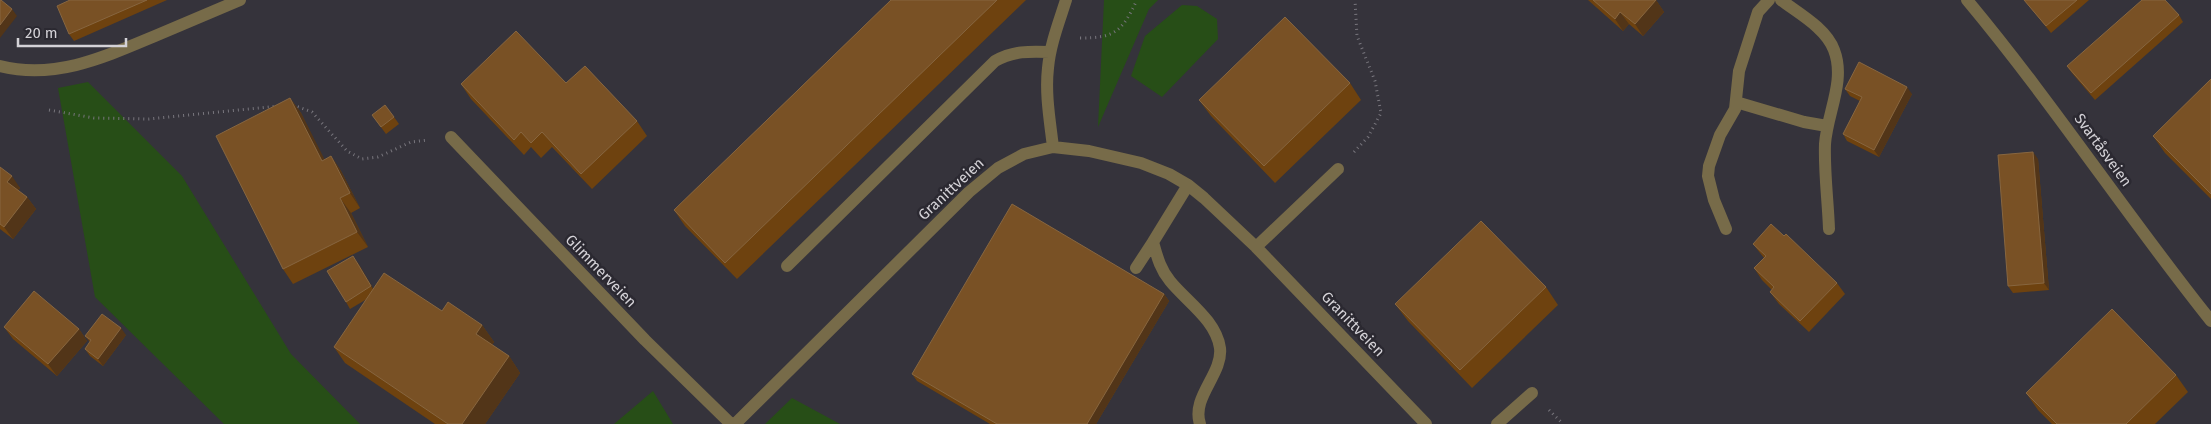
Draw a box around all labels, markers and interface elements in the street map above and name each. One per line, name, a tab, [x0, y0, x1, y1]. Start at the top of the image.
scale bar	[18, 15, 125, 47]
text: 20 m	[25, 24, 58, 42]
street label: Svartåsveien	[2070, 110, 2136, 190]
street label: Granittveien	[914, 154, 988, 224]
street label: Glimmerveien	[562, 231, 640, 311]
street label: Granittveien	[1318, 288, 1388, 360]

